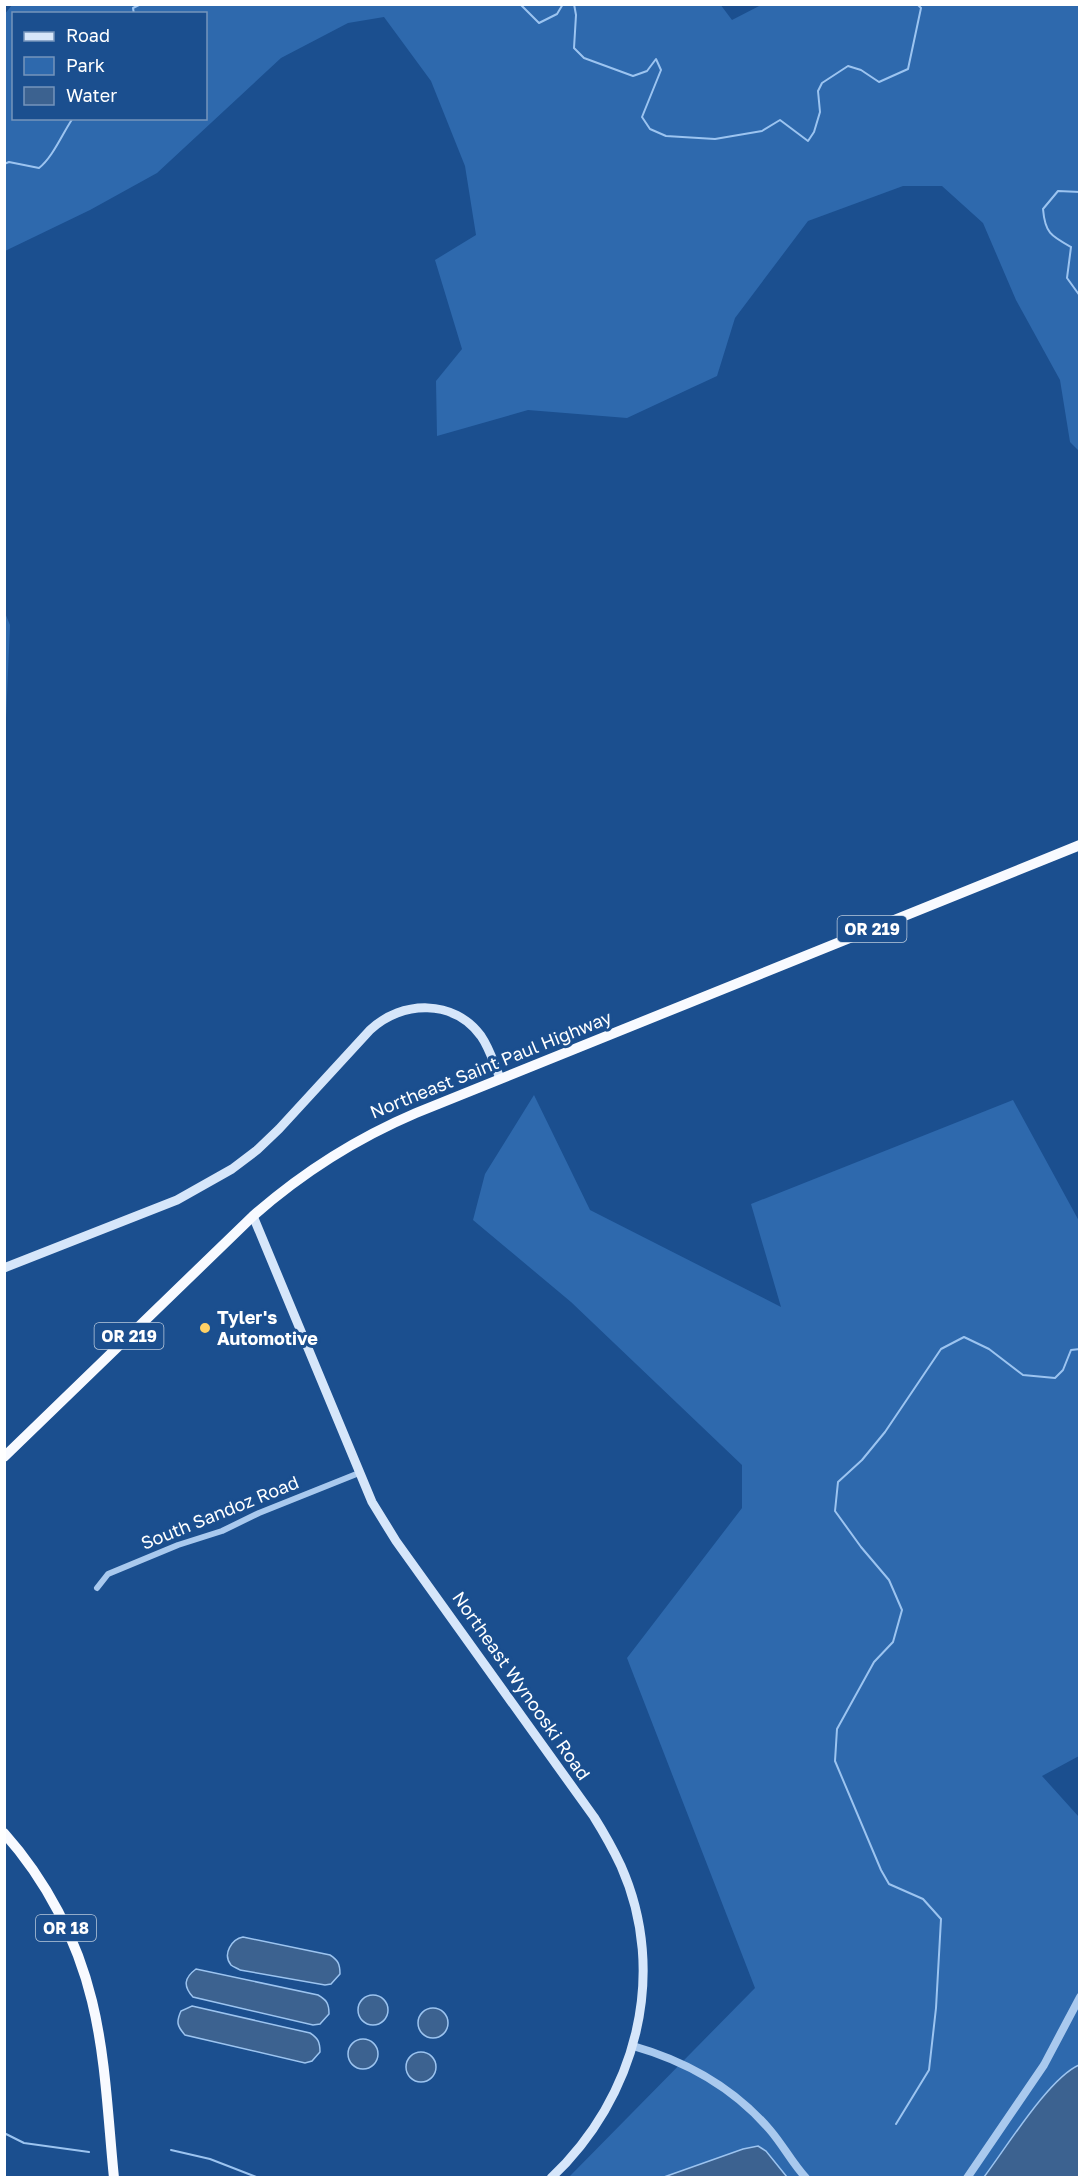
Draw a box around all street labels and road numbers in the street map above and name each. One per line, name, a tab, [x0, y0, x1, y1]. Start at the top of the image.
road number: OR 219	[838, 916, 906, 942]
street label: Northeast Saint Paul Highway	[367, 1005, 615, 1123]
road number: OR 219	[94, 1323, 164, 1349]
street label: South Sandoz Road	[137, 1470, 302, 1554]
street label: Northeast Wynooski Road	[448, 1587, 595, 1784]
road number: OR 18	[36, 1915, 96, 1941]

